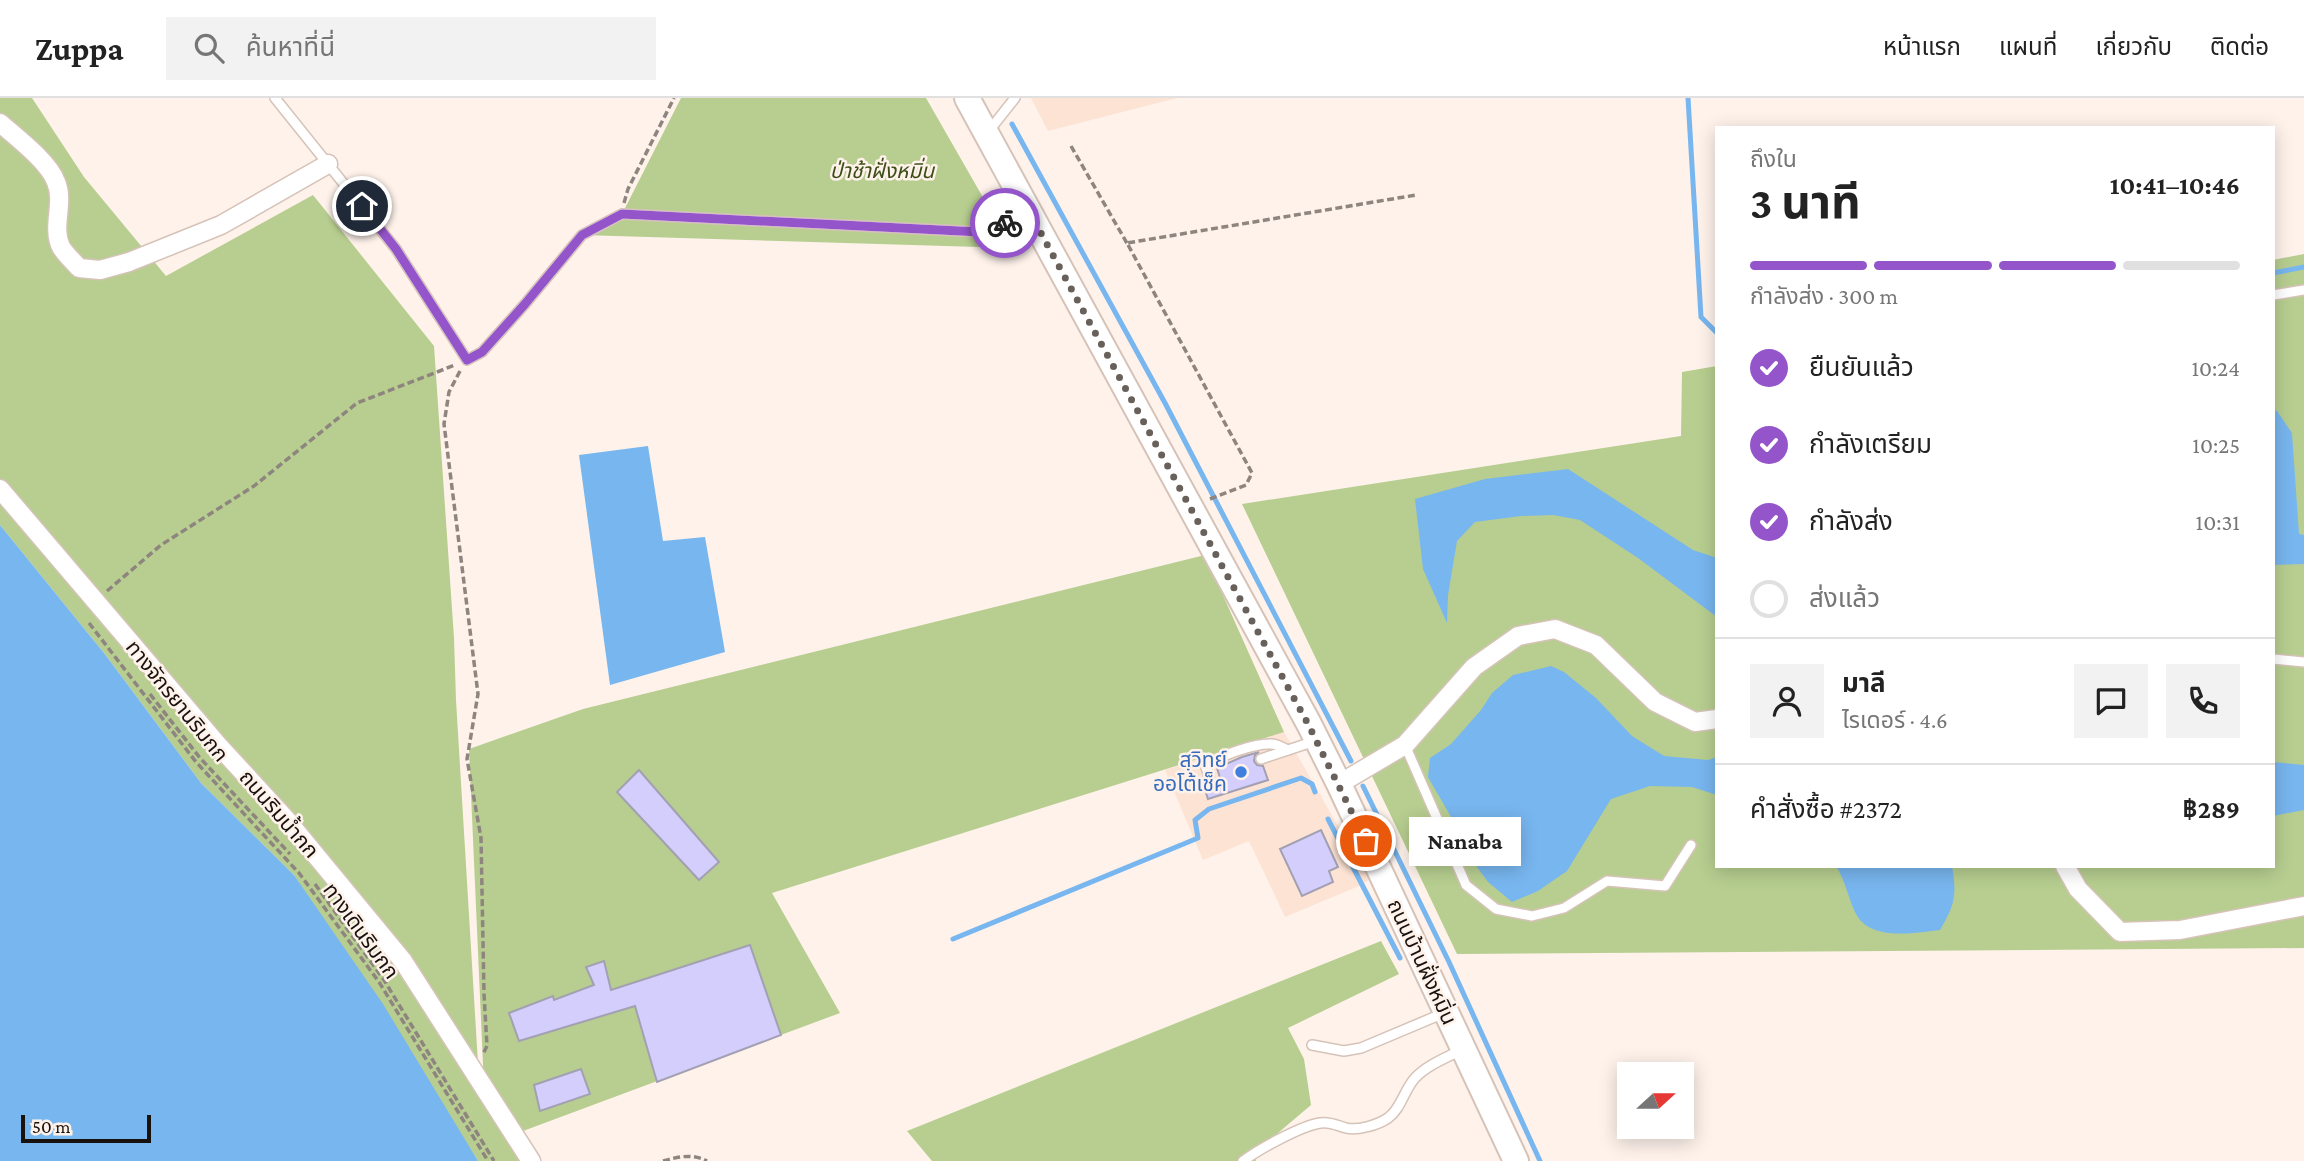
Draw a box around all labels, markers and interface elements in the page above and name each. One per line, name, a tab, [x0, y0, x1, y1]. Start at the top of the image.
search box	[166, 17, 656, 80]
icon: search	[190, 29, 228, 67]
text: Zuppa	[35, 30, 124, 67]
text: ค้นหาที่นี่	[246, 33, 335, 62]
text: หน้าแรก	[1883, 33, 1961, 60]
text: แผนที่	[1999, 33, 2057, 60]
text: เกี่ยวกับ	[2095, 33, 2172, 60]
text: ติดต่อ	[2210, 33, 2269, 60]
text: ถึงใน	[1750, 146, 1797, 172]
park label: ป่าช้าฝั่งหมิ่น	[830, 157, 935, 183]
text: 10:41–10:46	[2110, 171, 2240, 200]
pin	[332, 176, 392, 236]
text: 3 นาที	[1750, 177, 1861, 228]
icon: home	[343, 187, 381, 225]
courier	[970, 188, 1040, 258]
icon: bike	[986, 204, 1024, 242]
text: กำลังส่ง · 300 m	[1750, 283, 1898, 309]
icon: check	[1750, 349, 1788, 387]
text: ยืนยันแล้ว	[1809, 353, 1914, 382]
text: 10:24	[2191, 355, 2240, 381]
icon: check	[1750, 426, 1788, 464]
text: กำลังเตรียม	[1809, 430, 1932, 459]
text: 10:25	[2192, 432, 2240, 458]
icon: check	[1750, 503, 1788, 541]
text: กำลังส่ง	[1809, 507, 1893, 536]
text: 10:31	[2196, 509, 2240, 535]
text: ส่งแล้ว	[1809, 584, 1880, 613]
street label: ทางจักรยานริมกก	[121, 636, 233, 766]
button: person	[1750, 664, 1824, 738]
button: chat	[2074, 664, 2148, 738]
button: phone	[2166, 664, 2240, 738]
text: มาลี	[1842, 669, 1886, 698]
text: ไรเดอร์ · 4.6	[1842, 707, 1948, 733]
place label: สุวิทย์ ออโต้เช็ค	[1153, 748, 1227, 796]
street label: ถนนริมน้ำกก	[234, 763, 326, 863]
marker: สุวิทย์ ออโต้เช็ค	[1233, 764, 1249, 780]
text: คำสั่งซื้อ #2372	[1750, 795, 1902, 824]
text: ฿289	[2183, 795, 2240, 824]
pin	[1336, 811, 1396, 871]
callout: Nanaba	[1408, 816, 1520, 866]
icon: bag	[1347, 822, 1385, 860]
text: Nanaba	[1428, 828, 1502, 854]
street label: ทางเดินริมกก	[318, 878, 404, 984]
street label: ถนนบ้านฝั่งหมิ่น	[1382, 895, 1463, 1028]
north arrow	[1617, 1062, 1694, 1139]
map controls	[1617, 1062, 1694, 1139]
scale bar	[21, 1112, 150, 1144]
text: 50 m	[32, 1116, 71, 1137]

